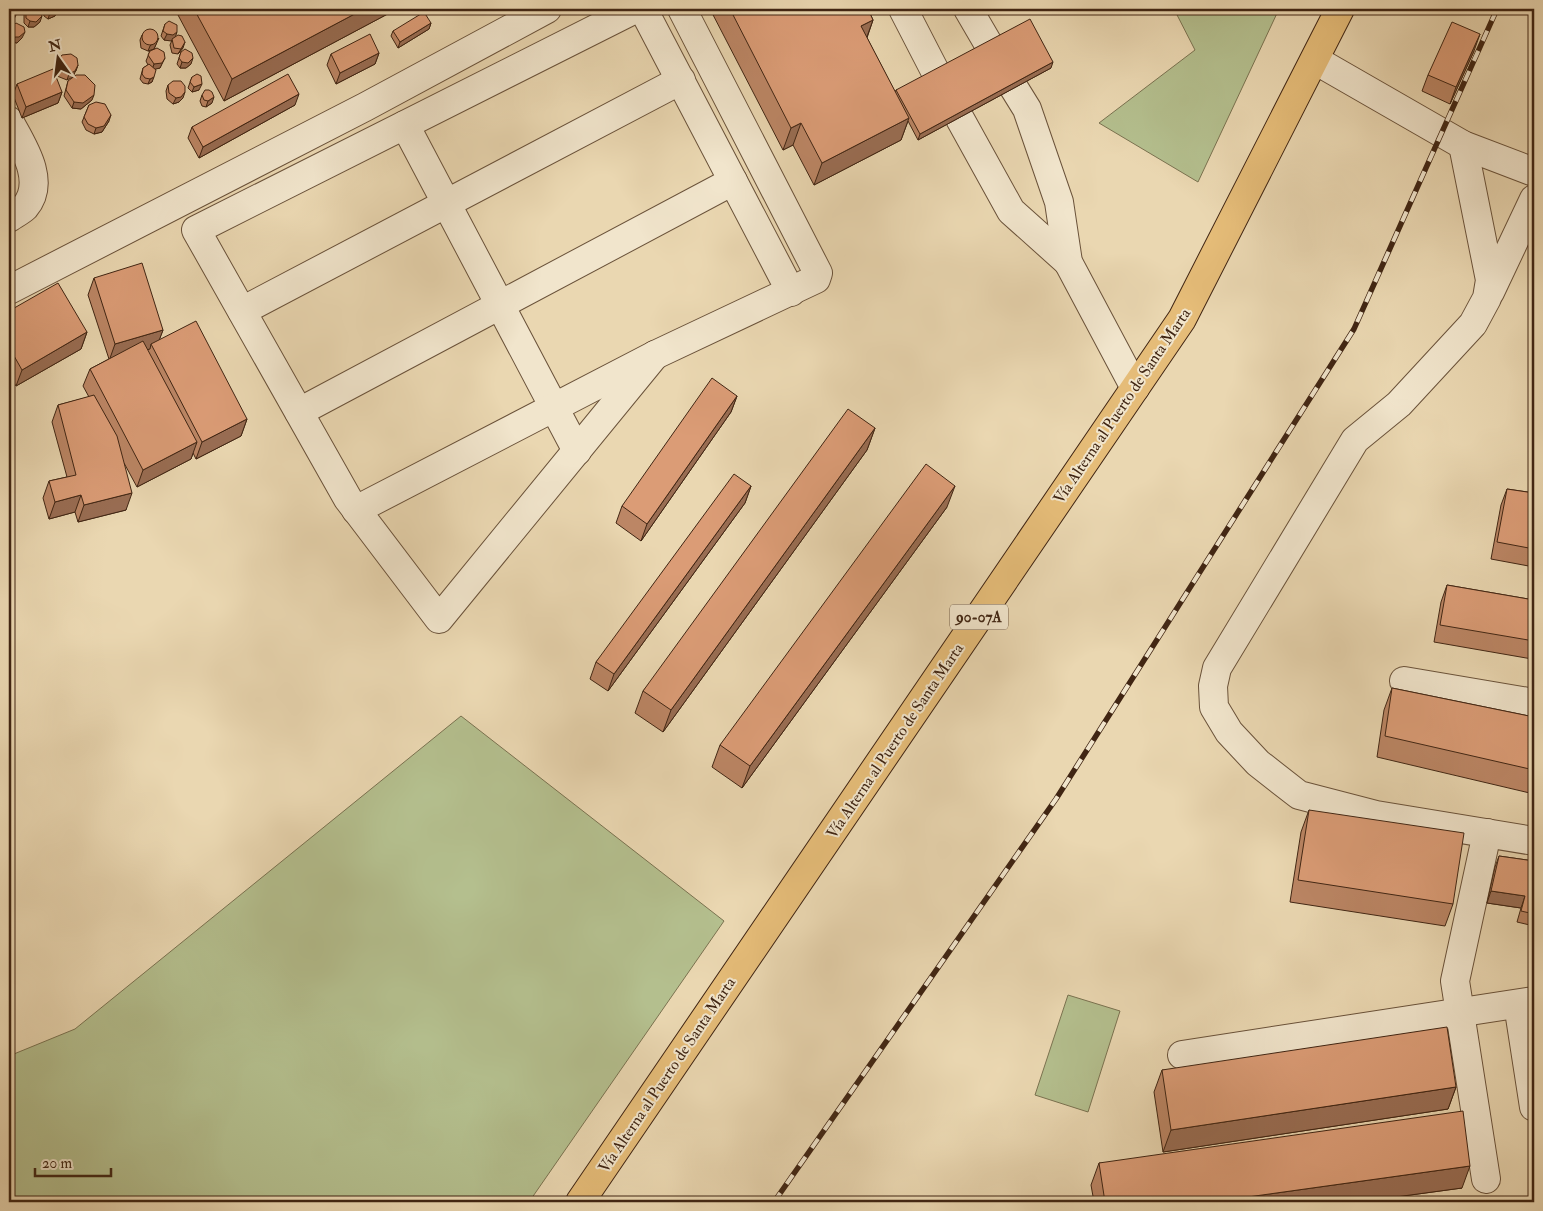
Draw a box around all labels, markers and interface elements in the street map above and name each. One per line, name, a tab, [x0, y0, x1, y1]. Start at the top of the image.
north arrow	[32, 32, 82, 82]
text: N	[46, 36, 64, 56]
street label: Vía Alterna al Puerto de Santa Marta	[1049, 304, 1195, 507]
road number: 90-07A	[950, 604, 1008, 630]
street label: Vía Alterna al Puerto de Santa Marta	[822, 639, 968, 842]
street label: Vía Alterna al Puerto de Santa Marta	[594, 973, 740, 1176]
scale bar	[35, 1146, 111, 1178]
text: 20 m	[42, 1154, 72, 1173]

